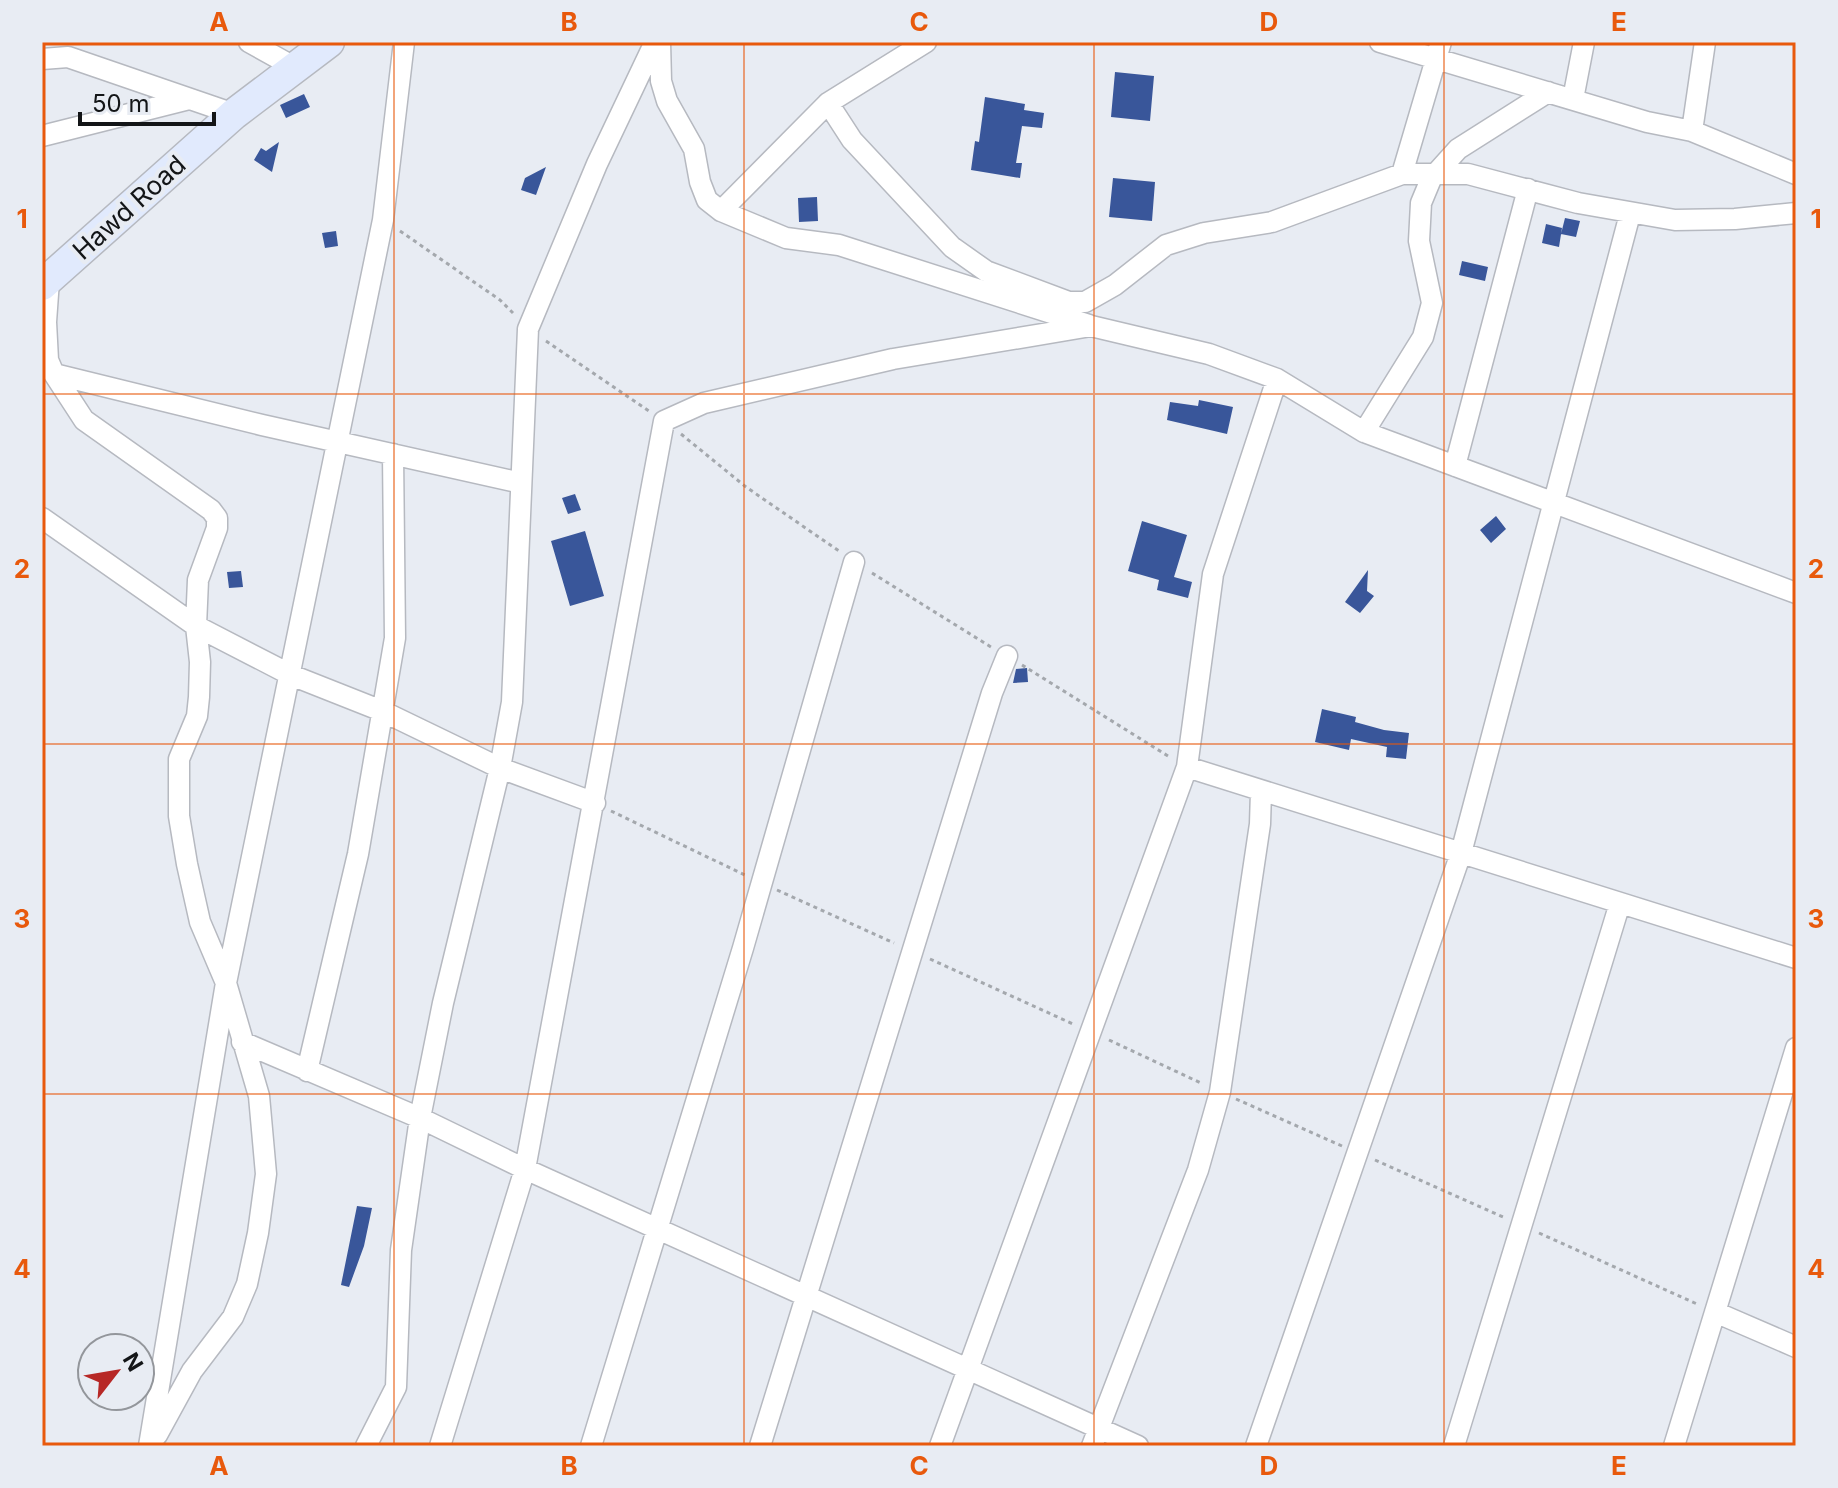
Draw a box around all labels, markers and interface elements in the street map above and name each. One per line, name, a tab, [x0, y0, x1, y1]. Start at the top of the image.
text: A	[209, 6, 229, 37]
text: B	[560, 6, 578, 37]
text: C	[909, 6, 929, 37]
text: D	[1260, 6, 1278, 37]
text: E	[1611, 6, 1627, 37]
scale bar	[80, 76, 214, 126]
text: 50 m	[92, 89, 150, 118]
street label: Hawd Road	[66, 148, 192, 266]
text: 1	[16, 203, 28, 234]
text: 1	[1810, 203, 1822, 234]
text: 2	[14, 553, 30, 584]
text: 2	[1808, 553, 1824, 584]
text: 3	[14, 903, 30, 934]
text: 3	[1808, 903, 1824, 934]
text: 4	[13, 1253, 31, 1284]
text: 4	[1807, 1253, 1825, 1284]
north arrow	[76, 1332, 156, 1412]
text: N	[118, 1348, 149, 1376]
text: A	[209, 1450, 229, 1481]
text: B	[560, 1450, 578, 1481]
text: C	[909, 1450, 929, 1481]
text: D	[1260, 1450, 1278, 1481]
text: E	[1611, 1450, 1627, 1481]

